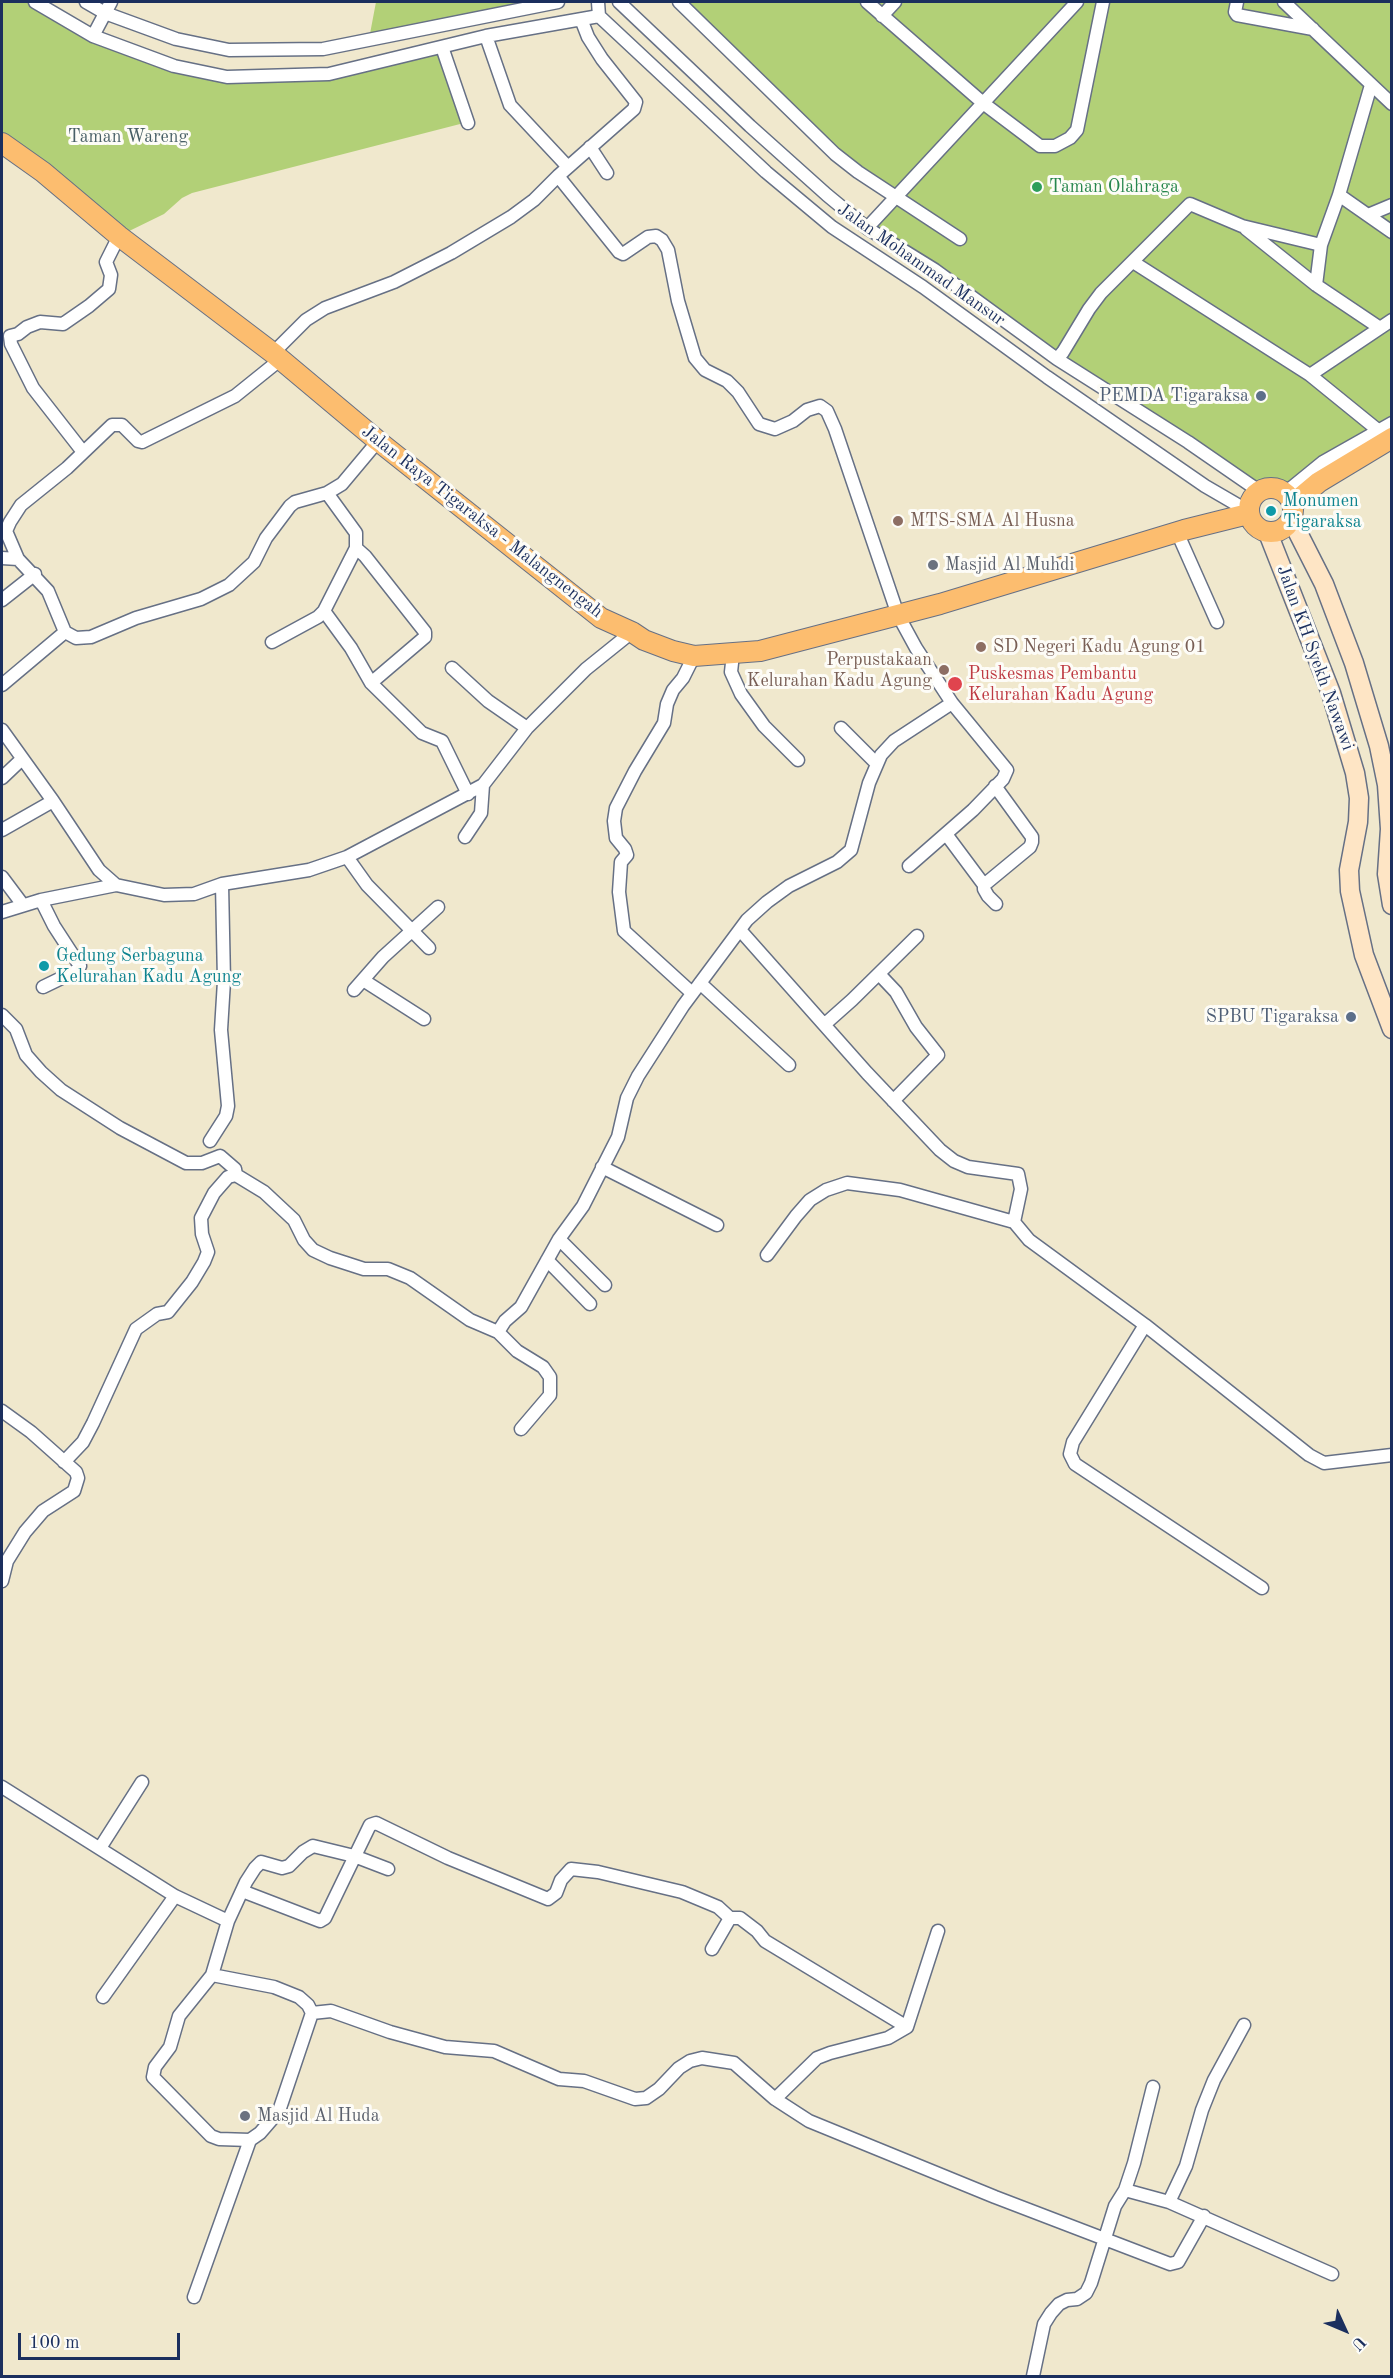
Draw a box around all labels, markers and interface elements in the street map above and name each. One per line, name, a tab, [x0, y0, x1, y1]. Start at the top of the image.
park label: Taman Wareng	[68, 126, 188, 148]
place label: Taman Olahraga	[1049, 176, 1179, 198]
marker: Taman Olahraga	[1030, 180, 1044, 194]
street label: Jalan Mohammad Mansur	[833, 199, 1009, 331]
place label: PEMDA Tigaraksa	[1099, 385, 1249, 407]
marker: PEMDA Tigaraksa	[1254, 389, 1268, 403]
street label: Jalan Raya Tigaraksa - Malangnengah	[357, 421, 607, 623]
place label: Monumen Tigaraksa	[1283, 490, 1362, 532]
marker: Monumen Tigaraksa	[1264, 504, 1278, 518]
place label: MTS-SMA Al Husna	[910, 510, 1075, 532]
marker: MTS-SMA Al Husna	[891, 514, 905, 528]
place label: Masjid Al Muhdi	[945, 554, 1074, 576]
marker: Masjid Al Muhdi	[926, 558, 940, 572]
street label: Jalan KH Syekh Nawawi	[1271, 563, 1359, 753]
place label: SD Negeri Kadu Agung 01	[993, 636, 1206, 658]
marker: SD Negeri Kadu Agung 01	[974, 640, 988, 654]
place label: Perpustakaan Kelurahan Kadu Agung	[747, 649, 932, 692]
marker: Perpustakaan Kelurahan Kadu Agung	[937, 663, 951, 677]
place label: Puskesmas Pembantu Kelurahan Kadu Agung	[968, 663, 1153, 706]
marker: Puskesmas Pembantu Kelurahan Kadu Agung	[946, 675, 964, 693]
place label: Gedung Serbaguna Kelurahan Kadu Agung	[56, 945, 241, 988]
marker: Gedung Serbaguna Kelurahan Kadu Agung	[37, 959, 51, 973]
place label: SPBU Tigaraksa	[1206, 1006, 1339, 1028]
marker: SPBU Tigaraksa	[1344, 1010, 1358, 1024]
place label: Masjid Al Huda	[257, 2105, 380, 2127]
marker: Masjid Al Huda	[238, 2109, 252, 2123]
north arrow	[1315, 2300, 1375, 2360]
scale bar	[21, 2321, 183, 2359]
text: U	[1348, 2332, 1368, 2353]
text: 100 m	[29, 2334, 80, 2352]

